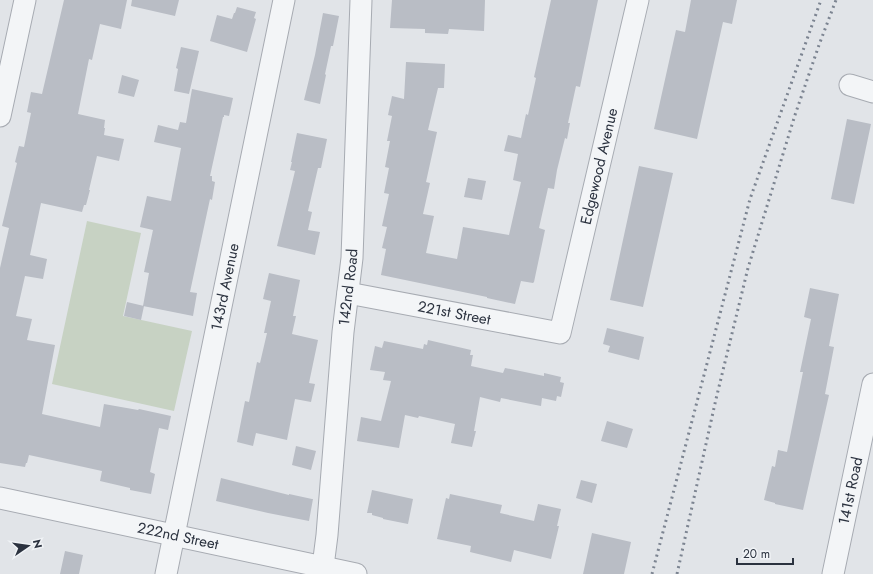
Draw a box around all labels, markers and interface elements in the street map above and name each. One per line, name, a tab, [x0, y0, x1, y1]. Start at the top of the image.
street label: Edgewood Avenue	[575, 105, 623, 227]
street label: 143rd Avenue	[205, 241, 245, 333]
street label: 142nd Road	[333, 248, 363, 327]
street label: 221st Street	[416, 295, 493, 331]
street label: 141st Road	[833, 455, 868, 527]
street label: 222nd Street	[135, 517, 221, 555]
north arrow	[8, 526, 48, 566]
text: N	[29, 538, 47, 550]
scale bar	[737, 540, 793, 566]
text: 20 m	[743, 545, 770, 563]

